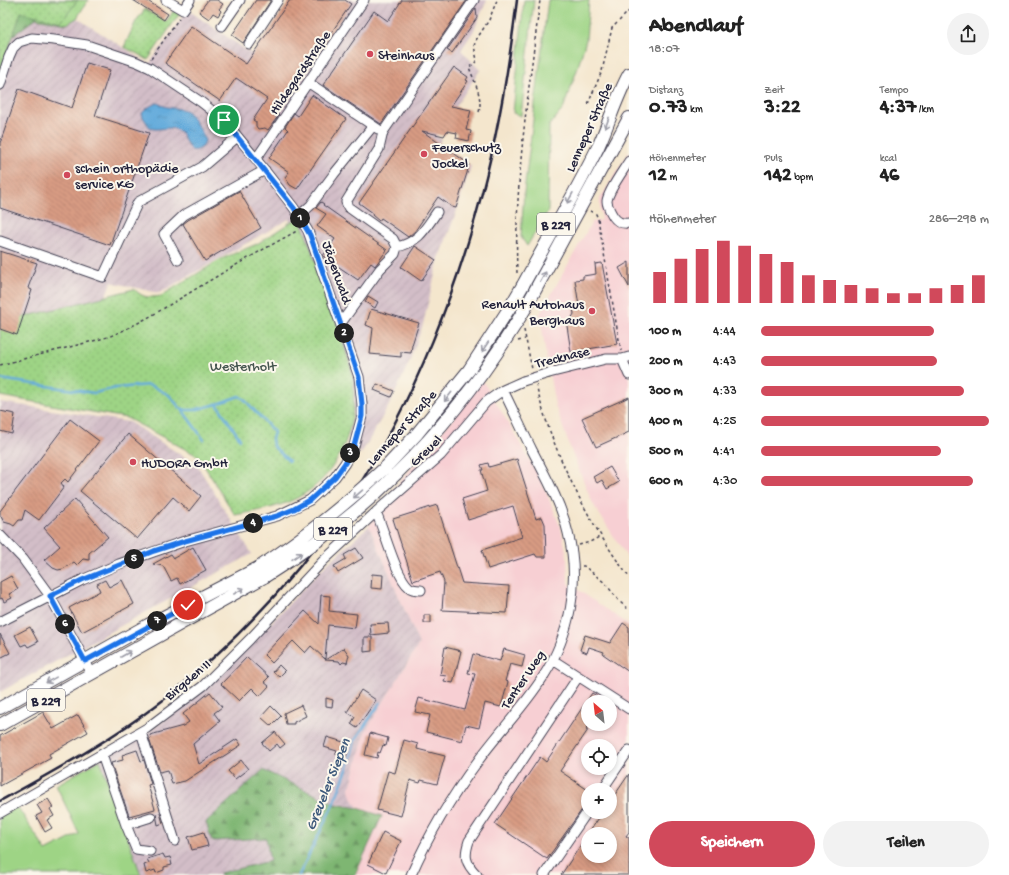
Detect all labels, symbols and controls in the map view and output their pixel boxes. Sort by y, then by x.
button: share [947,13,989,55]
text: Abendlauf [649,14,742,40]
street label: Hildegardstraße [267,27,336,119]
text: 18:07 [649,42,680,57]
place label: Steinhaus [378,48,435,65]
marker: Steinhaus [365,49,375,59]
street label: Lenneper Straße [563,80,618,175]
text: Distanz [649,85,683,97]
text: Zeit [764,85,784,97]
text: Tempo [880,85,909,97]
text: 0.73 [649,97,687,120]
text: 3:22 [764,97,801,120]
text: 4:37 [880,97,916,120]
pin [207,103,241,137]
text: km [687,104,703,116]
text: /km [916,104,934,116]
icon: arrive [213,109,235,131]
one-way arrow [603,116,610,129]
place label: Feuerschutz Jockel [431,140,502,173]
marker: Feuerschutz Jockel [419,149,429,159]
text: Höhenmeter [649,153,705,165]
text: Puls [764,153,782,165]
text: kcal [880,153,897,165]
place label: schein orthopädie service KG [75,161,179,194]
text: 12 [649,165,667,188]
text: 142 [764,165,792,188]
text: 46 [880,165,899,188]
marker: schein orthopädie service KG [62,170,72,180]
text: m [667,172,677,184]
text: bpm [792,172,813,184]
one-way arrow [566,192,574,204]
pin: 1 [290,208,310,228]
text: 1 [298,212,302,224]
text: Höhenmeter [649,212,716,227]
text: 286–298 m [929,212,989,227]
road number: B 229 [537,213,575,235]
street label: Jägerwald [317,239,355,308]
one-way arrow [540,271,548,283]
place label: Renault Autohaus Berghaus [482,297,585,330]
marker: Renault Autohaus Berghaus [587,306,597,316]
pin: 2 [334,323,354,343]
text: 100 m [649,324,681,339]
text: 4:44 [713,324,736,339]
text: 2 [341,327,347,339]
one-way arrow [481,341,489,352]
street label: Trecknase [533,343,592,374]
text: 200 m [649,354,682,369]
text: 4:43 [713,354,736,369]
park label: Westerholt [210,359,277,376]
text: 300 m [649,384,683,399]
text: 4:33 [713,384,737,399]
street label: Lenneper Straße [364,387,442,470]
one-way arrow [443,392,452,403]
text: 400 m [649,414,682,429]
text: 4:25 [713,414,736,429]
street label: Greuel [407,433,446,471]
pin: 3 [340,443,360,463]
text: 500 m [649,444,683,459]
text: 4:41 [713,444,735,459]
text: 3 [347,447,353,459]
place label: HUDORA GmbH [141,456,229,473]
marker: HUDORA GmbH [128,457,138,467]
text: 600 m [649,474,683,489]
text: 4:30 [713,474,737,489]
one-way arrow [352,489,363,498]
pin: 4 [243,513,263,533]
text: 4 [250,517,256,529]
road number: B 229 [314,518,352,540]
pin: 5 [124,549,144,569]
one-way arrow [292,552,303,560]
text: 5 [131,553,137,565]
one-way arrow [233,587,245,595]
pin [171,588,205,622]
icon: check [177,594,199,616]
pin: 7 [147,611,167,631]
pin: 6 [55,614,75,634]
text: 7 [154,615,160,627]
text: 6 [62,618,68,630]
street label: Tenter Weg [498,648,550,714]
one-way arrow [120,650,132,658]
street label: Birgden II [161,657,215,706]
one-way arrow [45,676,57,684]
road number: B 229 [27,689,65,711]
north arrow [581,695,617,731]
map controls [581,695,617,863]
water label: Greueler Siepen [302,735,356,833]
button: locate [581,739,617,775]
button: + [581,783,617,819]
button: Speichern [649,821,815,867]
button: Teilen [823,821,989,867]
button: − [581,827,617,863]

